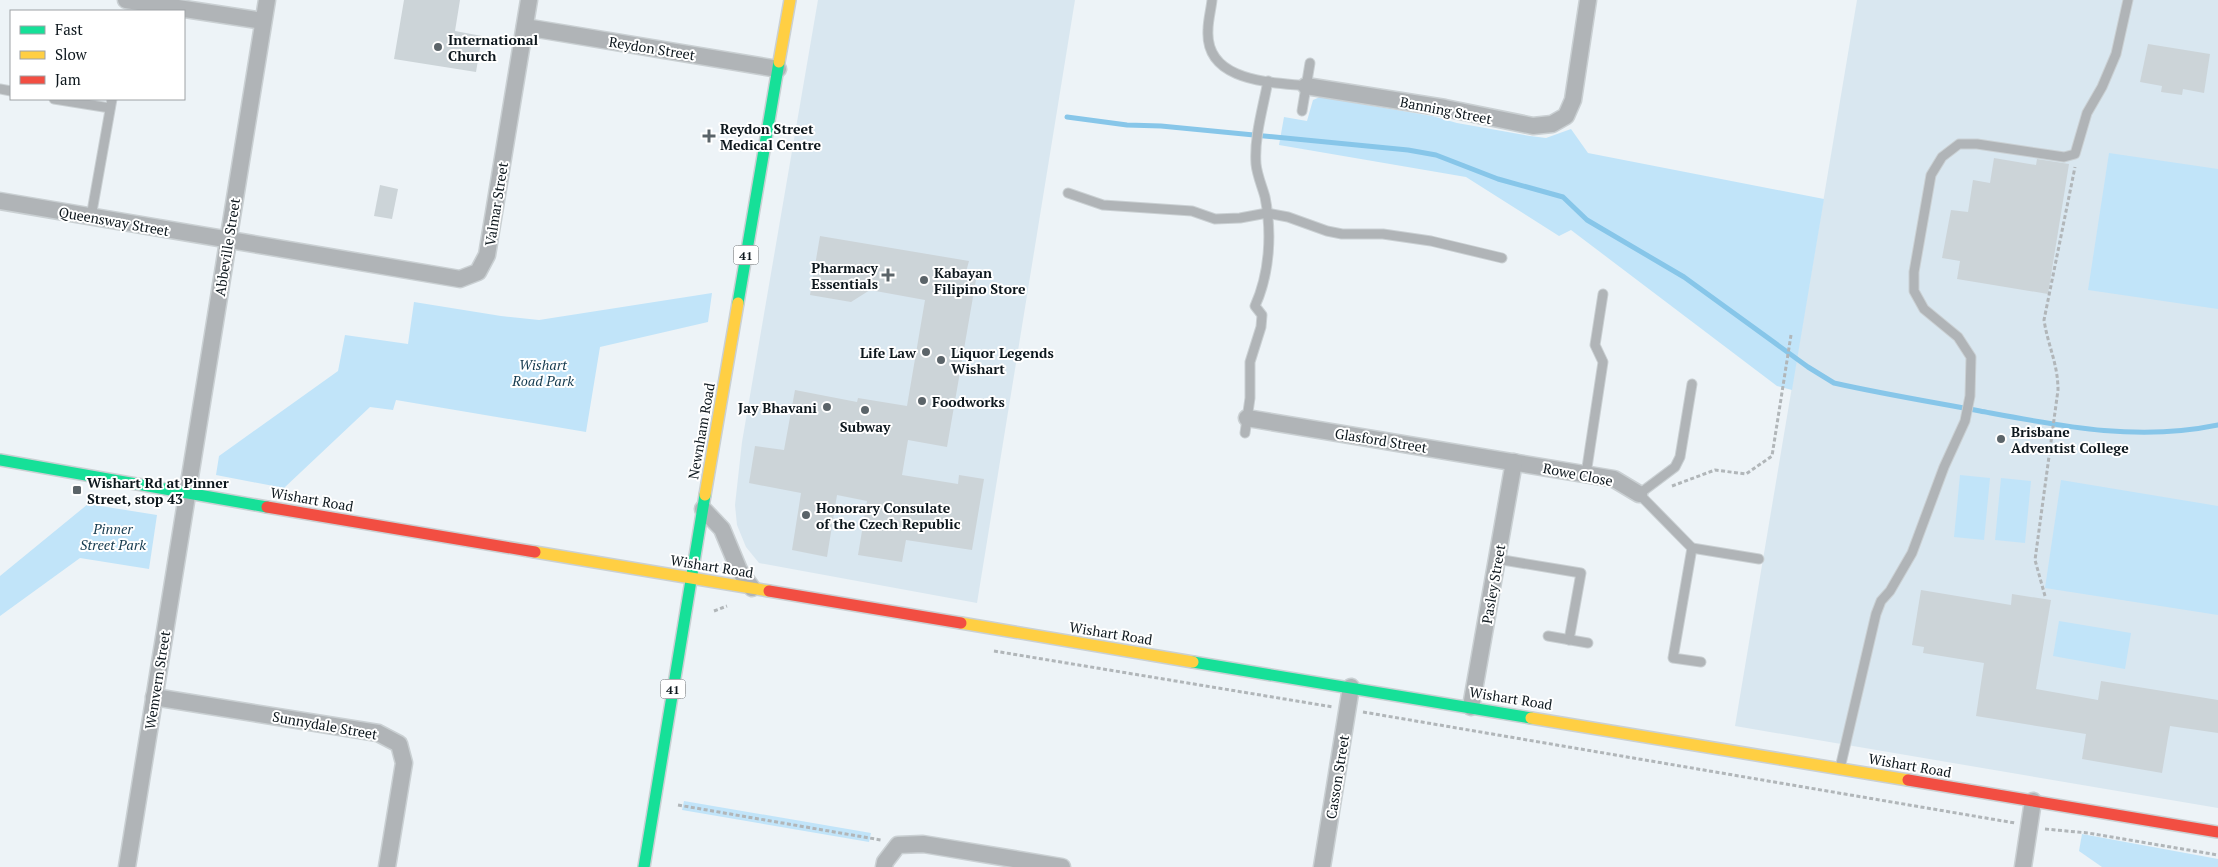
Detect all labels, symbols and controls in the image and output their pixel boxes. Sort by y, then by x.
legend [10,10,185,100]
text: Fast [55,19,83,39]
place label: International Church [448,30,539,65]
street label: Reydon Street [608,32,697,64]
marker: International Church [432,41,444,53]
text: Slow [55,44,88,64]
text: Jam [55,69,81,89]
street label: Banning Street [1399,92,1494,128]
place label: Reydon Street Medical Centre [720,119,822,154]
marker: Reydon Street Medical Centre [702,129,716,143]
street label: Valmar Street [480,160,512,247]
street label: Abbeville Street [210,196,244,297]
street label: Queensway Street [57,202,172,240]
road number: 41 [734,246,758,264]
place label: Pharmacy Essentials [811,258,879,293]
place label: Kabayan Filipino Store [934,263,1026,298]
marker: Pharmacy Essentials [882,269,894,281]
marker: Kabayan Filipino Store [918,274,930,286]
place label: Life Law [860,343,917,362]
place label: Liquor Legends Wishart [951,343,1054,378]
marker: Life Law [920,346,932,358]
marker: Liquor Legends Wishart [935,354,947,366]
park label: Wishart Road Park [511,355,574,390]
street label: Newnham Road [683,381,719,481]
place label: Foodworks [932,392,1005,411]
marker: Foodworks [916,395,928,407]
place label: Jay Bhavani [738,398,817,417]
marker: Jay Bhavani [821,401,833,413]
marker: Subway [859,404,871,416]
place label: Subway [840,417,891,436]
place label: Brisbane Adventist College [2011,422,2129,457]
street label: Glasford Street [1334,423,1429,457]
marker: Brisbane Adventist College [1995,433,2007,445]
street label: Rowe Close [1541,458,1615,490]
place label: Wishart Rd at Pinner Street, stop 43 [87,473,229,508]
street label: Wishart Road [269,482,355,516]
marker: Wishart Rd at Pinner Street, stop 43 [71,484,83,496]
place label: Honorary Consulate of the Czech Republic [816,498,961,533]
marker: Honorary Consulate of the Czech Republic [800,509,812,521]
park label: Pinner Street Park [80,519,146,554]
street label: Pasley Street [1477,542,1509,625]
street label: Wishart Road [669,550,755,582]
street label: Wishart Road [1068,617,1154,649]
street label: Wemvern Street [140,629,174,731]
road number: 41 [660,680,686,699]
street label: Wishart Road [1468,682,1554,714]
street label: Sunnydale Street [271,706,380,744]
street label: Casson Street [1321,733,1353,820]
street label: Wishart Road [1867,748,1953,782]

